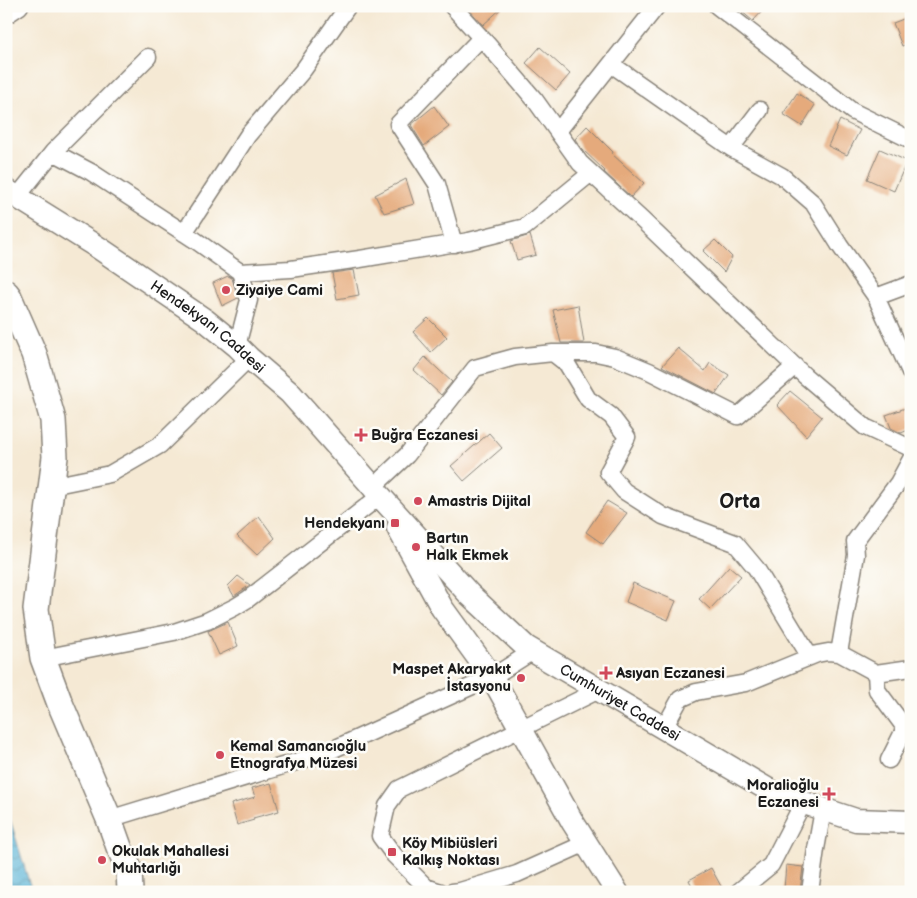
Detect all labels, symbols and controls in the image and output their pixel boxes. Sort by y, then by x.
street label: Hendekyanı Caddesi [146,277,269,378]
place label: Ziyaiye Cami [236,281,323,300]
marker: Ziyaiye Cami [220,284,232,296]
place label: Buğra Eczanesi [371,426,478,445]
marker: Buğra Eczanesi [355,429,367,441]
district label: Orta [720,490,760,514]
place label: Amastris Dijital [427,492,531,511]
marker: Amastris Dijital [412,495,424,507]
place label: Hendekyanı [304,514,385,533]
marker: Hendekyanı [389,517,401,529]
place label: Bartın Halk Ekmek [426,529,508,565]
marker: Bartın Halk Ekmek [410,541,422,553]
place label: Maspet Akaryakıt İstasyonu [392,660,511,696]
street label: Cumhuriyet Caddesi [556,660,683,746]
place label: Asıyan Eczanesi [615,664,725,683]
marker: Asıyan Eczanesi [600,667,612,679]
marker: Maspet Akaryakıt İstasyonu [515,672,527,684]
place label: Kemal Samancıoğlu Etnografya Müzesi [230,737,366,773]
marker: Kemal Samancıoğlu Etnografya Müzesi [214,749,226,761]
place label: Moralioğlu Eczanesi [747,776,819,812]
marker: Moralioğlu Eczanesi [823,788,835,800]
place label: Köy Mibiüsleri Kalkış Noktası [402,834,499,870]
place label: Okulak Mahallesi Muhtarlığı [112,842,229,878]
marker: Köy Mibiüsleri Kalkış Noktası [386,846,398,858]
marker: Okulak Mahallesi Muhtarlığı [96,854,108,866]

